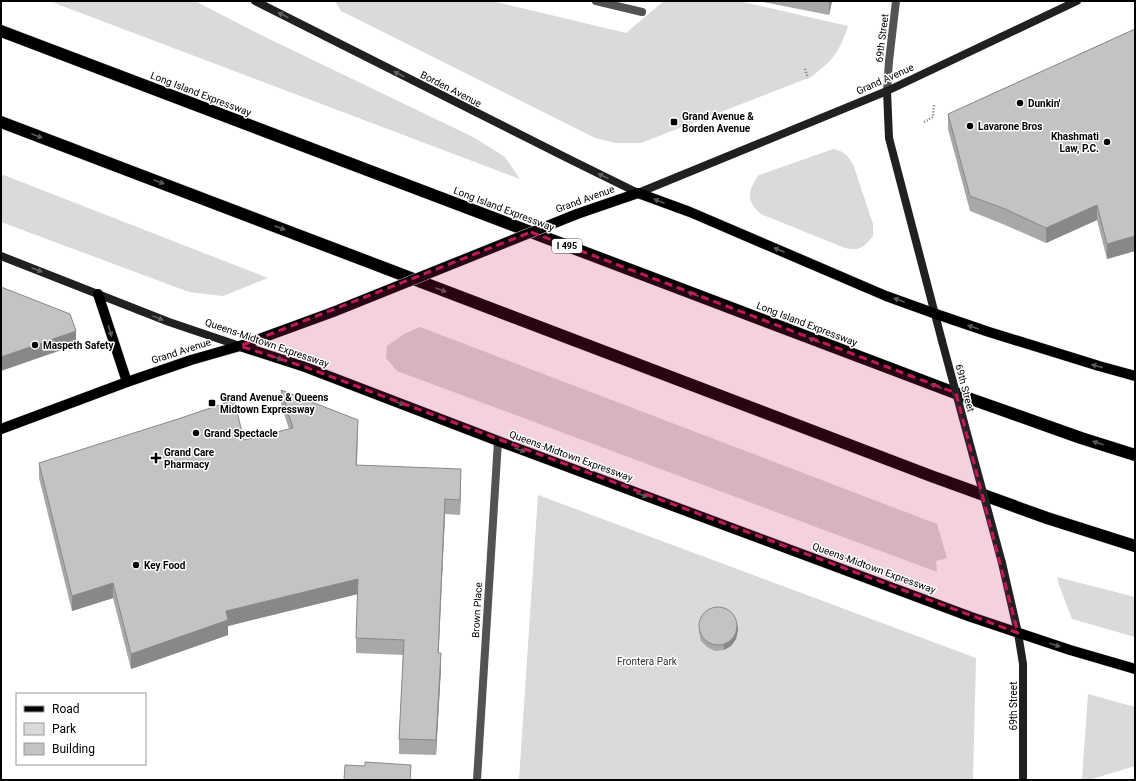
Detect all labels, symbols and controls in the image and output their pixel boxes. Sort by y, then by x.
one-way arrow [277,12,289,18]
street label: 69th Street [874,13,890,63]
street label: Grand Avenue [855,61,915,97]
street label: Borden Avenue [419,69,483,109]
street label: Long Island Expressway [149,70,253,118]
one-way arrow [393,71,405,77]
marker: Dunkin' [1015,98,1025,108]
place label: Dunkin' [1028,98,1061,109]
place label: Grand Avenue & Borden Avenue [682,111,754,134]
marker: Grand Avenue & Borden Avenue [669,117,679,127]
marker: Lavarone Bros [965,121,975,131]
place label: Lavarone Bros [978,121,1042,132]
place label: Khashmati Law, P.C. [1051,131,1099,155]
one-way arrow [32,133,44,139]
marker: Khashmati Law, P.C. [1102,137,1112,147]
one-way arrow [597,173,609,179]
one-way arrow [153,180,165,186]
street label: Grand Avenue [554,183,616,215]
street label: Long Island Expressway [452,185,556,233]
one-way arrow [652,197,664,203]
one-way arrow [275,226,287,232]
road number: I 495 [552,239,582,253]
one-way arrow [774,247,785,253]
one-way arrow [32,268,44,274]
one-way arrow [436,287,448,293]
one-way arrow [686,290,698,296]
one-way arrow [893,297,905,303]
street label: Long Island Expressway [755,300,859,348]
one-way arrow [153,315,165,321]
street label: Queens-Midtown Expressway [204,317,331,370]
one-way arrow [967,324,979,330]
one-way arrow [107,325,113,337]
street label: Grand Avenue [150,336,212,366]
one-way arrow [808,336,820,342]
marker: Maspeth Safety [30,340,40,350]
place label: Maspeth Safety [43,340,114,351]
one-way arrow [271,355,283,361]
street label: 69th Street [953,363,977,413]
one-way arrow [1091,363,1103,369]
one-way arrow [929,382,941,388]
place label: Grand Avenue & Queens Midtown Expressway [220,392,328,415]
marker: Grand Avenue & Queens Midtown Expressway [207,398,217,408]
one-way arrow [393,401,405,407]
marker: Grand Spectacle [191,428,201,438]
place label: Grand Spectacle [204,428,278,439]
street label: Queens-Midtown Expressway [508,429,634,484]
one-way arrow [1092,440,1104,446]
place label: Grand Care Pharmacy [164,447,215,470]
one-way arrow [515,447,527,453]
marker: Grand Care Pharmacy [151,453,161,463]
one-way arrow [637,493,649,499]
street label: Queens-Midtown Expressway [811,541,937,596]
marker: Key Food [131,560,141,570]
place label: Key Food [144,560,186,571]
street label: Brown Place [470,582,484,638]
one-way arrow [1049,642,1061,648]
park label: Frontera Park [617,656,678,667]
street label: 69th Street [1008,682,1019,730]
legend [16,693,146,765]
text: Road [52,702,80,716]
text: Park [52,722,77,736]
text: Building [52,742,95,756]

